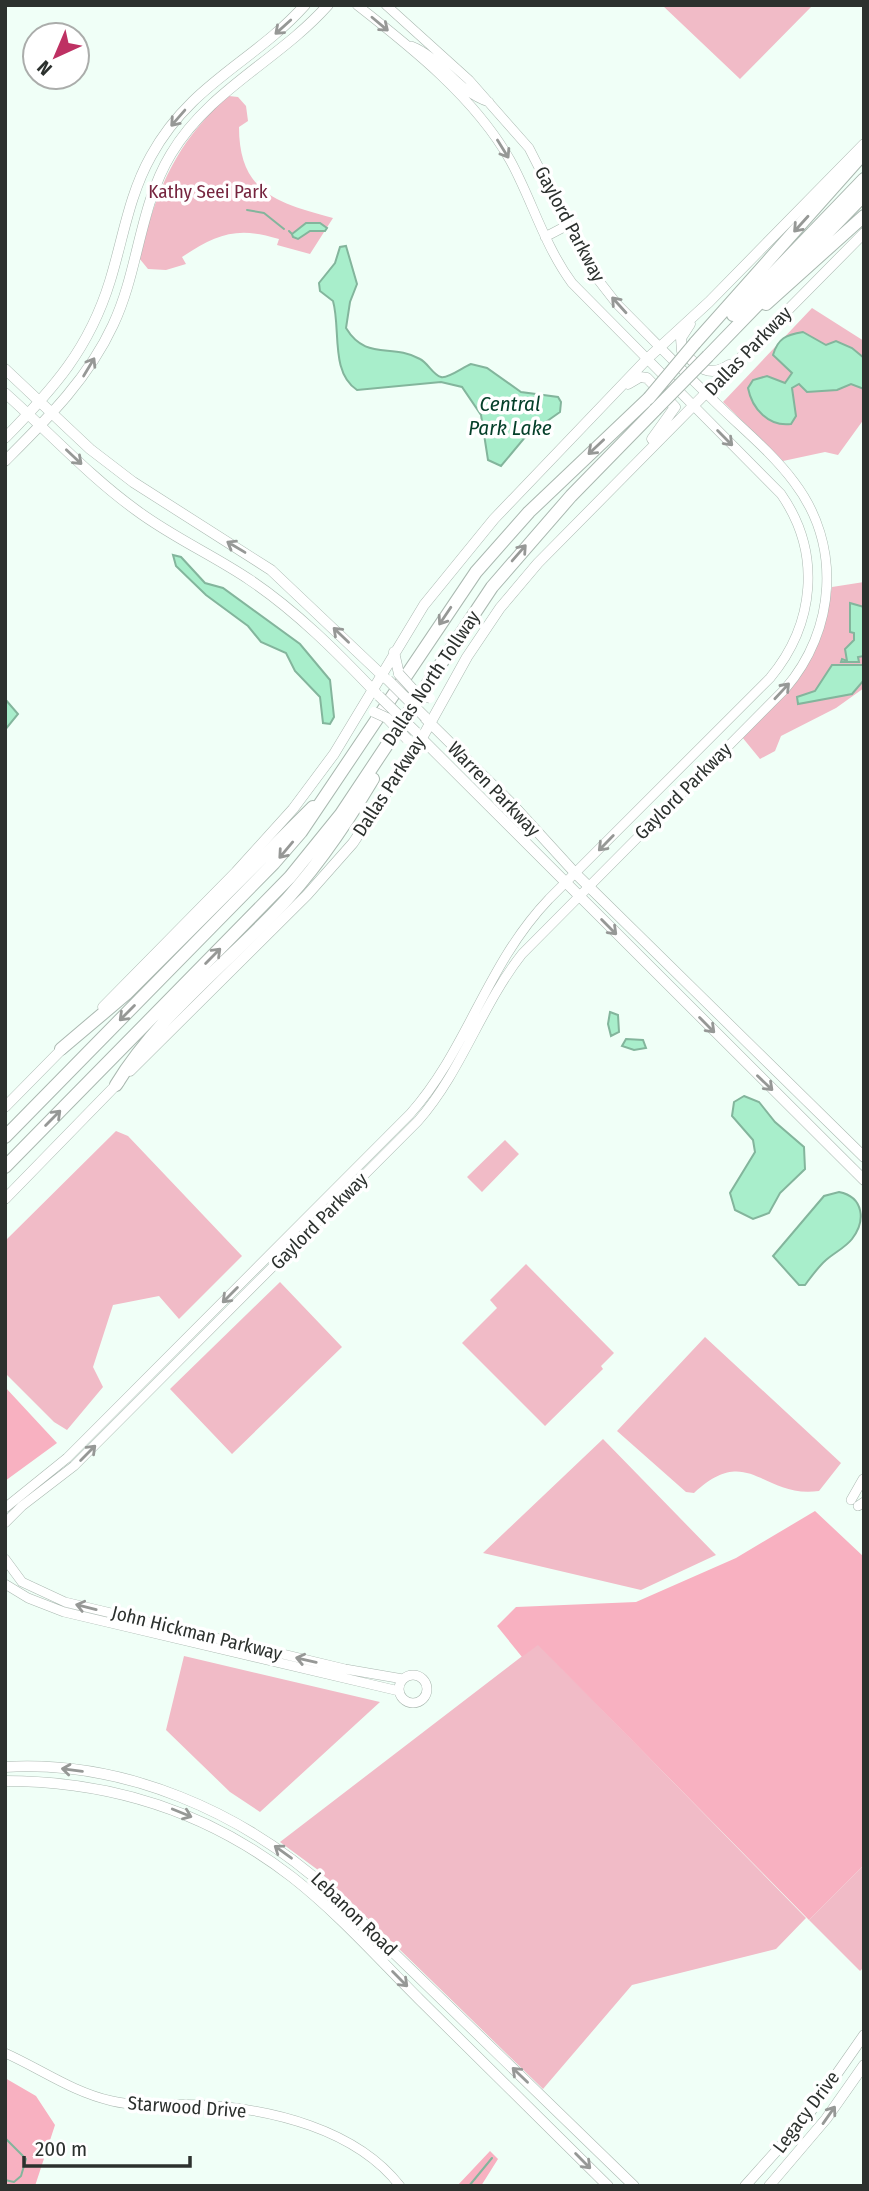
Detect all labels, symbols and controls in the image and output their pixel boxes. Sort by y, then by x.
one-way arrow [371,16,389,32]
one-way arrow [275,19,293,35]
north arrow [21,21,91,91]
text: N [32,56,57,80]
one-way arrow [170,109,186,127]
one-way arrow [496,138,510,158]
street label: Gaylord Parkway [530,162,610,286]
park label: Kathy Seei Park [148,180,268,203]
one-way arrow [792,215,809,232]
one-way arrow [611,296,627,314]
street label: Dallas Parkway [700,301,797,400]
one-way arrow [83,358,97,378]
water label: Central Park Lake [468,391,552,441]
one-way arrow [717,429,734,446]
one-way arrow [588,439,605,456]
one-way arrow [65,449,82,466]
one-way arrow [227,540,247,554]
one-way arrow [511,545,527,563]
street label: Dallas North Tollway [377,606,485,750]
one-way arrow [437,606,452,625]
one-way arrow [333,627,350,644]
one-way arrow [774,683,791,700]
street label: Dallas Parkway [348,731,430,841]
street label: Warren Parkway [443,737,545,842]
street label: Gaylord Parkway [630,737,737,844]
one-way arrow [598,835,615,852]
one-way arrow [278,841,294,859]
one-way arrow [601,919,618,936]
one-way arrow [204,948,221,965]
one-way arrow [119,1005,136,1022]
one-way arrow [698,1017,715,1034]
one-way arrow [756,1074,773,1091]
one-way arrow [45,1110,62,1127]
street label: Gaylord Parkway [266,1167,373,1274]
one-way arrow [222,1287,239,1304]
one-way arrow [79,1444,96,1461]
one-way arrow [75,1600,98,1613]
street label: John Hickman Parkway [109,1601,285,1665]
one-way arrow [296,1653,318,1666]
one-way arrow [61,1764,84,1777]
one-way arrow [170,1808,192,1821]
one-way arrow [274,1845,293,1859]
street label: Lebanon Road [306,1867,402,1961]
one-way arrow [391,1971,408,1988]
one-way arrow [512,2066,529,2083]
street label: Legacy Drive [768,2067,844,2157]
street label: Starwood Drive [127,2091,247,2123]
one-way arrow [822,2106,836,2125]
scale bar [24,2124,191,2168]
text: 200 m [35,2136,87,2162]
one-way arrow [574,2152,591,2169]

